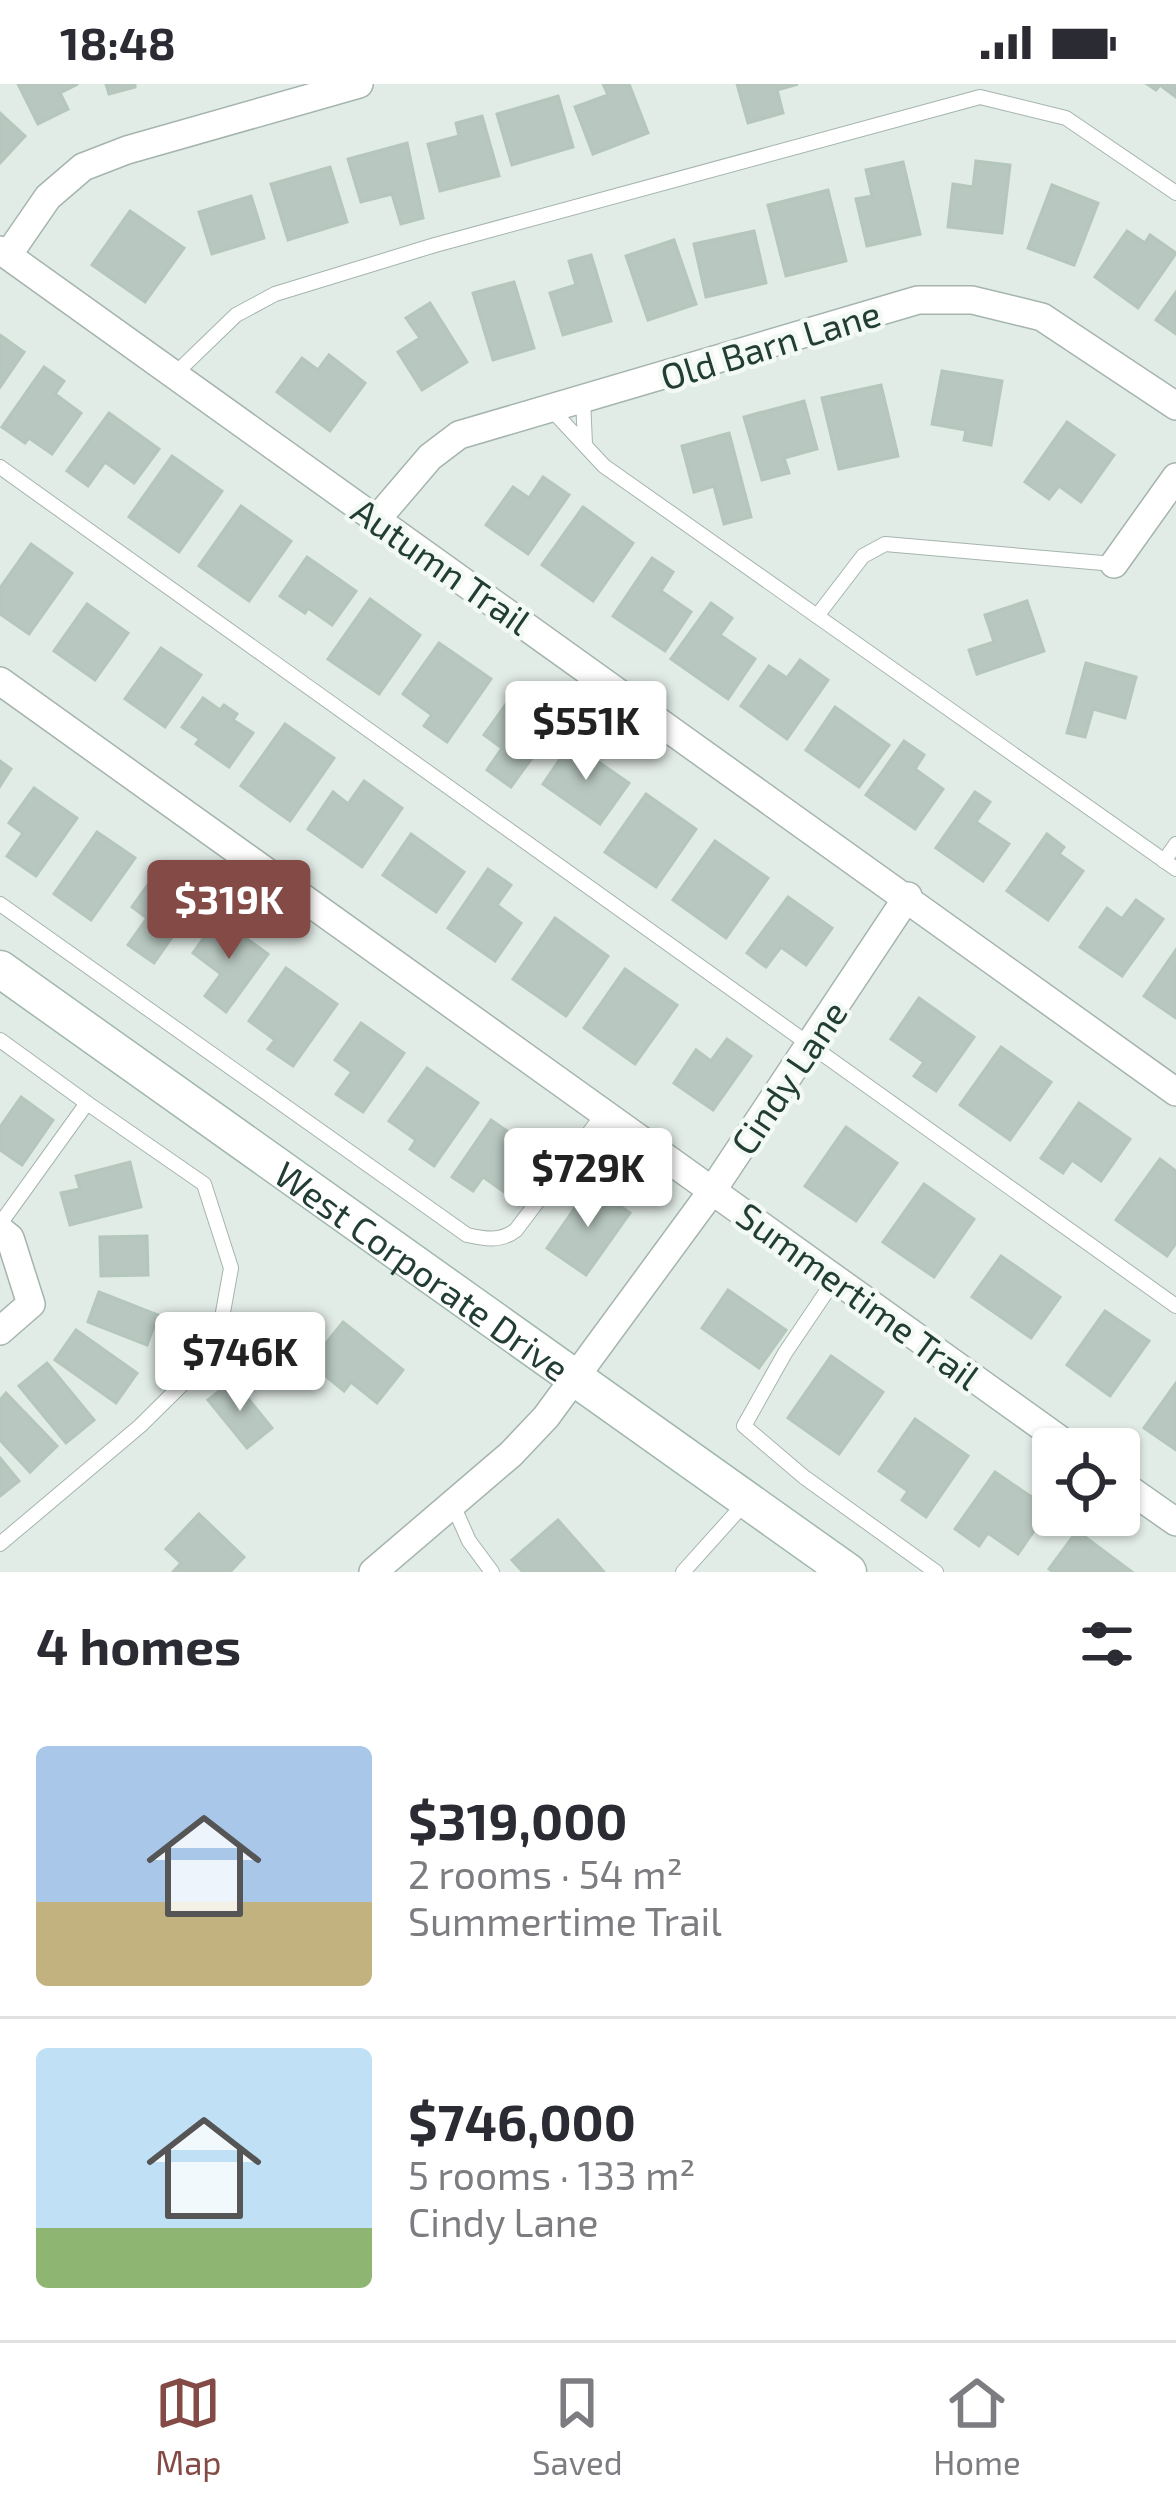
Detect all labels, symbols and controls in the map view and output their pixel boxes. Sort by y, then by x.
text: 18:48 [60,15,176,69]
street label: Old Barn Lane [655,290,885,398]
street label: Autumn Trail [344,488,540,642]
pin: $551K [502,681,670,783]
text: $551K [532,696,640,743]
pin: $319K [145,860,313,962]
text: $319K [174,875,284,922]
street label: Cindy Lane [721,992,855,1162]
pin: $729K [504,1128,672,1230]
text: $729K [531,1143,645,1190]
street label: West Corporate Drive [268,1151,578,1389]
street label: Summertime Trail [729,1192,989,1398]
pin: $746K [156,1312,324,1414]
text: $746K [182,1327,298,1374]
map controls [1032,1428,1140,1536]
button: locate [1032,1428,1140,1536]
icon: filters [1074,1611,1140,1677]
text: 4 homes [36,1614,241,1675]
text: $319,000 [408,1789,628,1850]
icon: home [132,1794,276,1938]
text: 2 rooms · 54 m² [408,1850,683,1897]
text: Summertime Trail [408,1897,722,1944]
text: $746,000 [408,2090,636,2151]
icon: home [132,2096,276,2240]
text: 5 rooms · 133 m² [408,2151,696,2198]
text: Cindy Lane [408,2198,598,2245]
tab: Map [155,2370,222,2482]
tab: Saved [532,2370,623,2482]
tab: Home [933,2370,1021,2482]

